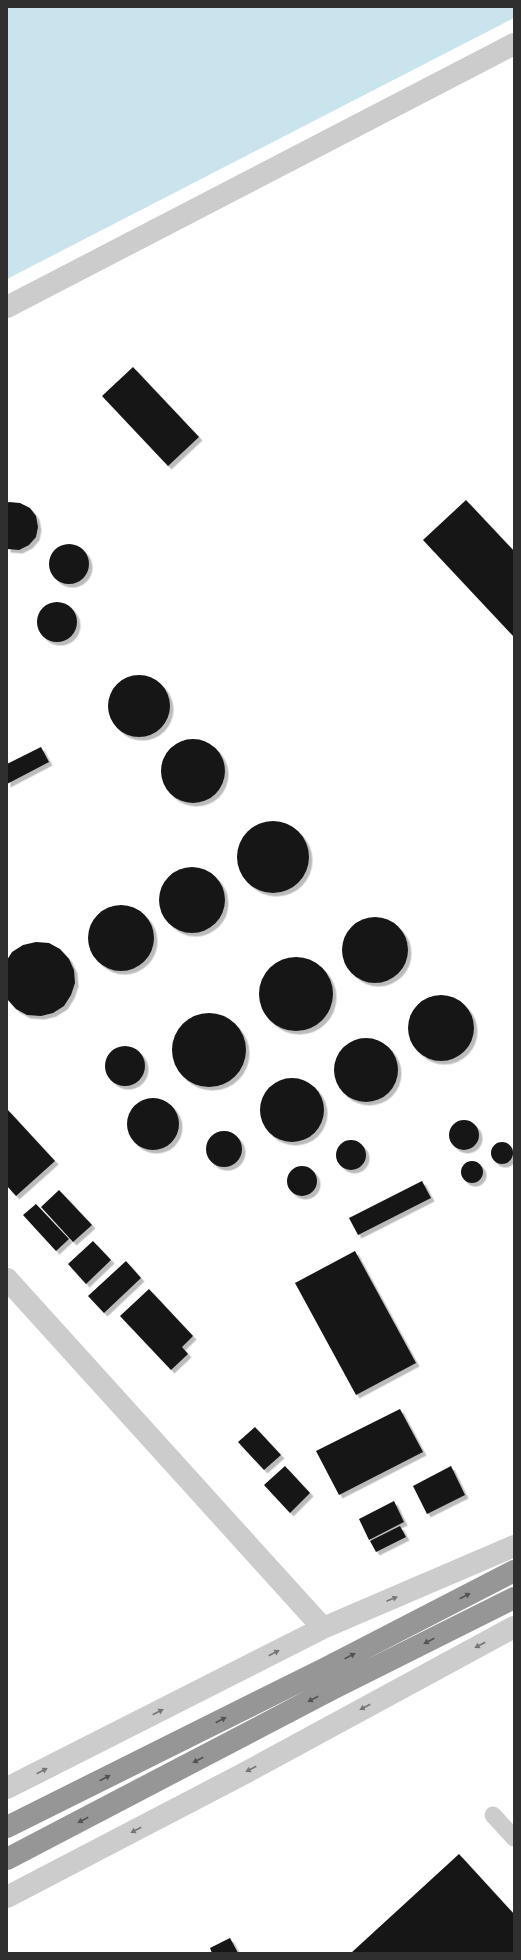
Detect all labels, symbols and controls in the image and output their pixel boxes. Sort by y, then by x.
one-way arrow [459,1593,471,1599]
one-way arrow [386,1596,397,1602]
one-way arrow [423,1638,435,1644]
one-way arrow [474,1642,486,1649]
one-way arrow [268,1650,279,1657]
one-way arrow [344,1653,355,1659]
one-way arrow [307,1696,319,1703]
one-way arrow [360,1704,371,1711]
one-way arrow [152,1709,164,1715]
one-way arrow [215,1717,227,1723]
one-way arrow [192,1756,204,1763]
one-way arrow [245,1766,257,1773]
one-way arrow [36,1768,48,1774]
one-way arrow [99,1775,110,1781]
one-way arrow [77,1817,88,1823]
one-way arrow [130,1826,142,1833]

